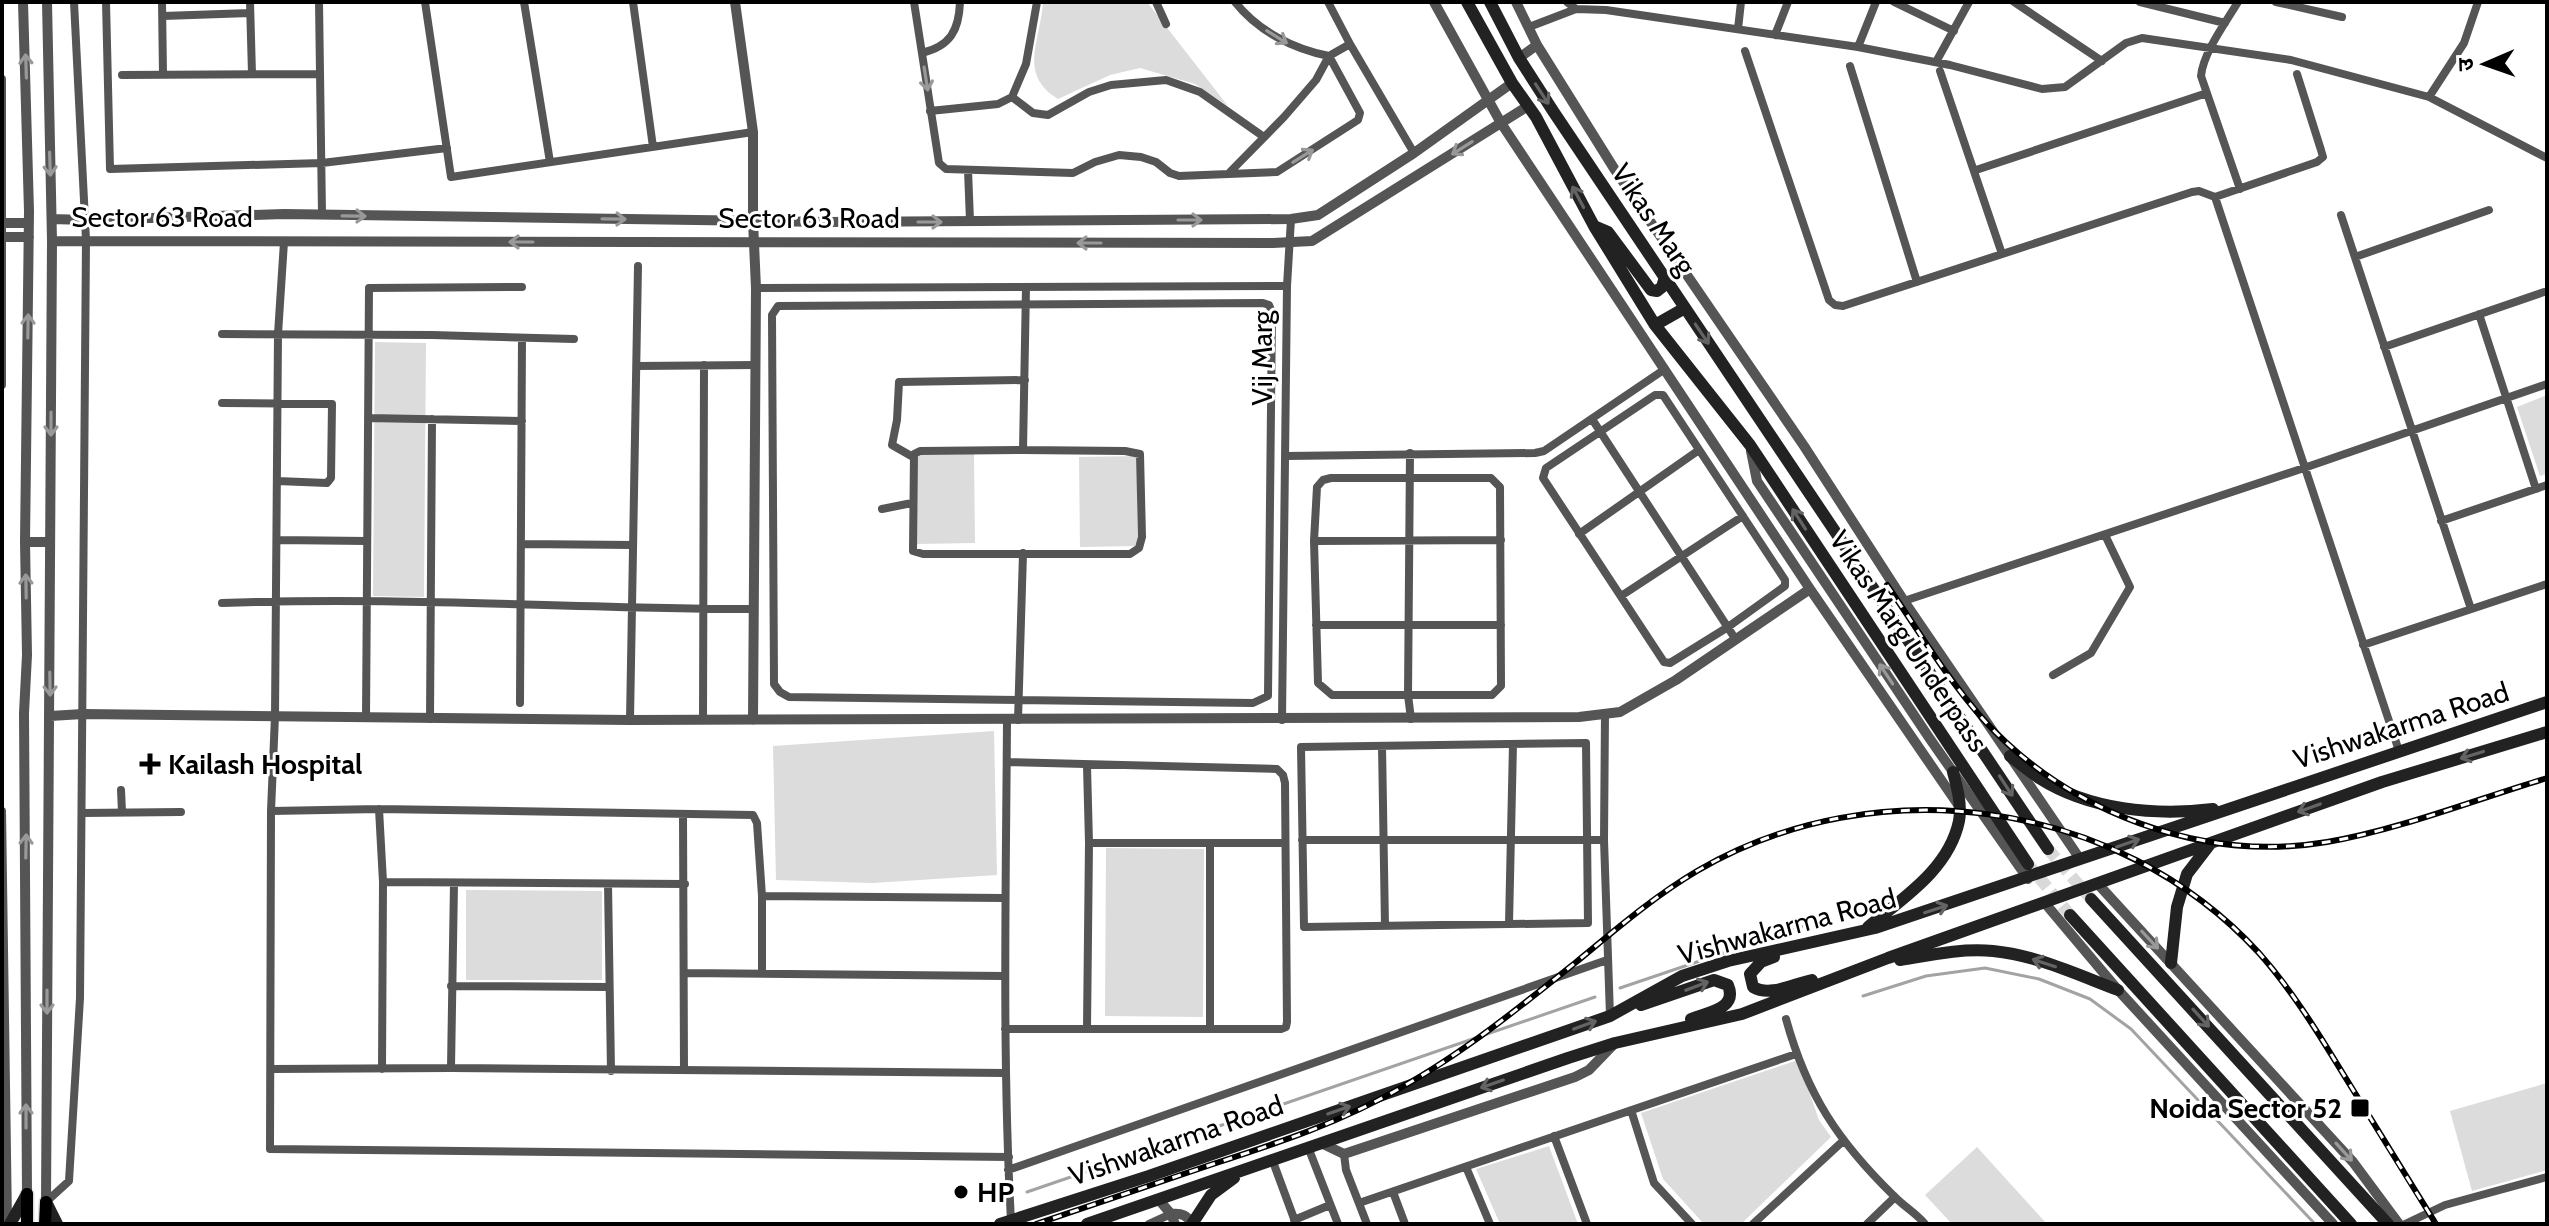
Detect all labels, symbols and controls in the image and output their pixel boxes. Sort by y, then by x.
north arrow [2445,24,2525,104]
one-way arrow [1265,29,1288,45]
one-way arrow [18,53,33,80]
text: उ [2452,57,2479,72]
one-way arrow [919,66,934,91]
one-way arrow [1535,82,1551,105]
one-way arrow [1451,140,1474,156]
one-way arrow [1291,147,1314,163]
one-way arrow [43,150,58,177]
street label: Vikas Marg [1605,157,1704,282]
one-way arrow [1570,186,1586,210]
street label: Sector 63 Road [71,200,253,234]
street label: Sector 63 Road [718,201,900,235]
one-way arrow [340,208,367,223]
one-way arrow [600,212,627,227]
one-way arrow [1176,212,1203,228]
one-way arrow [916,214,943,230]
one-way arrow [508,234,535,250]
one-way arrow [1076,235,1103,251]
street label: Vij Marg [1245,309,1279,406]
one-way arrow [20,313,35,340]
one-way arrow [1694,322,1711,344]
one-way arrow [43,410,59,437]
one-way arrow [1791,509,1807,531]
street label: Vikas Marg Underpass [1822,524,1996,758]
one-way arrow [18,573,33,600]
one-way arrow [1878,663,1895,685]
one-way arrow [42,670,57,697]
street label: Vishwakarma Road [2289,674,2513,776]
place label: Kailash Hospital [168,747,363,781]
one-way arrow [2460,748,2486,763]
marker: Kailash Hospital [139,753,161,775]
one-way arrow [1998,774,2015,796]
one-way arrow [2297,802,2322,817]
one-way arrow [18,833,34,860]
one-way arrow [2115,835,2139,849]
street label: Vishwakarma Road [1674,881,1900,971]
one-way arrow [1923,900,1948,915]
one-way arrow [2140,930,2159,950]
one-way arrow [2032,955,2058,970]
one-way arrow [1684,978,1709,992]
one-way arrow [39,988,55,1015]
one-way arrow [2191,1008,2209,1028]
one-way arrow [1572,1017,1596,1031]
one-way arrow [1480,1078,1505,1093]
street label: Vishwakarma Road [1065,1087,1287,1193]
place label: Noida Sector 52 [2149,1091,2342,1125]
marker: Noida Sector 52 [2349,1097,2371,1119]
one-way arrow [1326,1102,1351,1117]
one-way arrow [18,1103,34,1130]
one-way arrow [2335,1142,2353,1162]
place label: HP [977,1175,1014,1209]
marker: HP [952,1183,970,1201]

